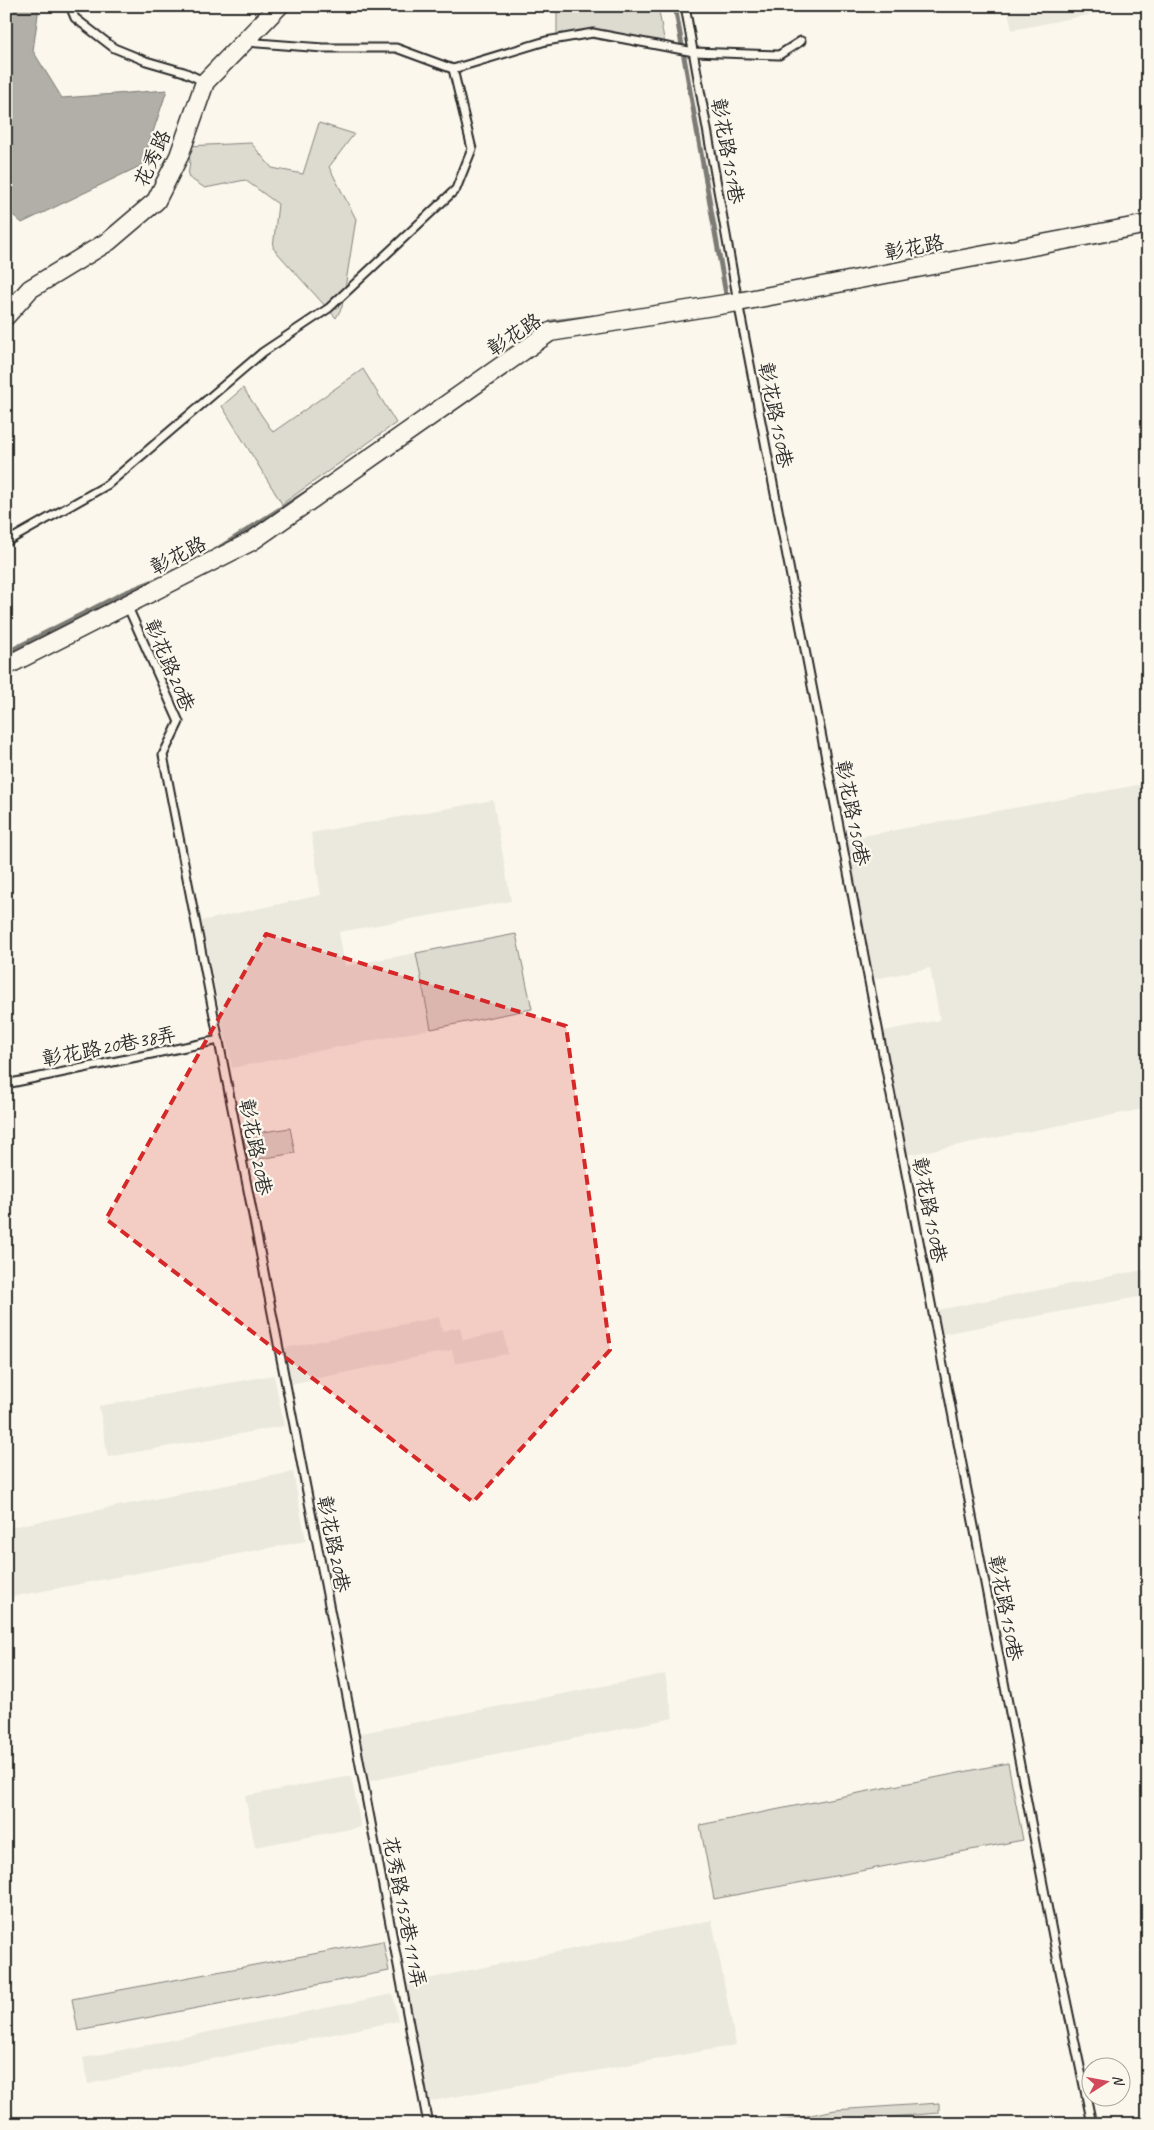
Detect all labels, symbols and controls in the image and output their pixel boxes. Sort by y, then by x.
street label: 彰花路151巷 [706,96,749,207]
street label: 花秀路 [128,125,177,191]
street label: 彰花路 [882,229,947,265]
street label: 彰花路 [482,307,547,361]
street label: 彰花路150巷 [753,360,798,471]
street label: 彰花路 [146,530,212,580]
street label: 彰花路20巷 [139,615,201,716]
street label: 彰花路150巷 [830,758,875,869]
street label: 彰花路20巷38弄 [40,1021,178,1072]
street label: 彰花路20巷 [234,1097,277,1199]
street label: 彰花路150巷 [907,1155,952,1266]
street label: 彰花路20巷 [312,1494,355,1596]
street label: 彰花路150巷 [983,1553,1028,1664]
street label: 花秀路152巷111弄 [378,1834,431,1990]
north arrow [1082,2058,1132,2108]
text: N [1109,2074,1128,2088]

